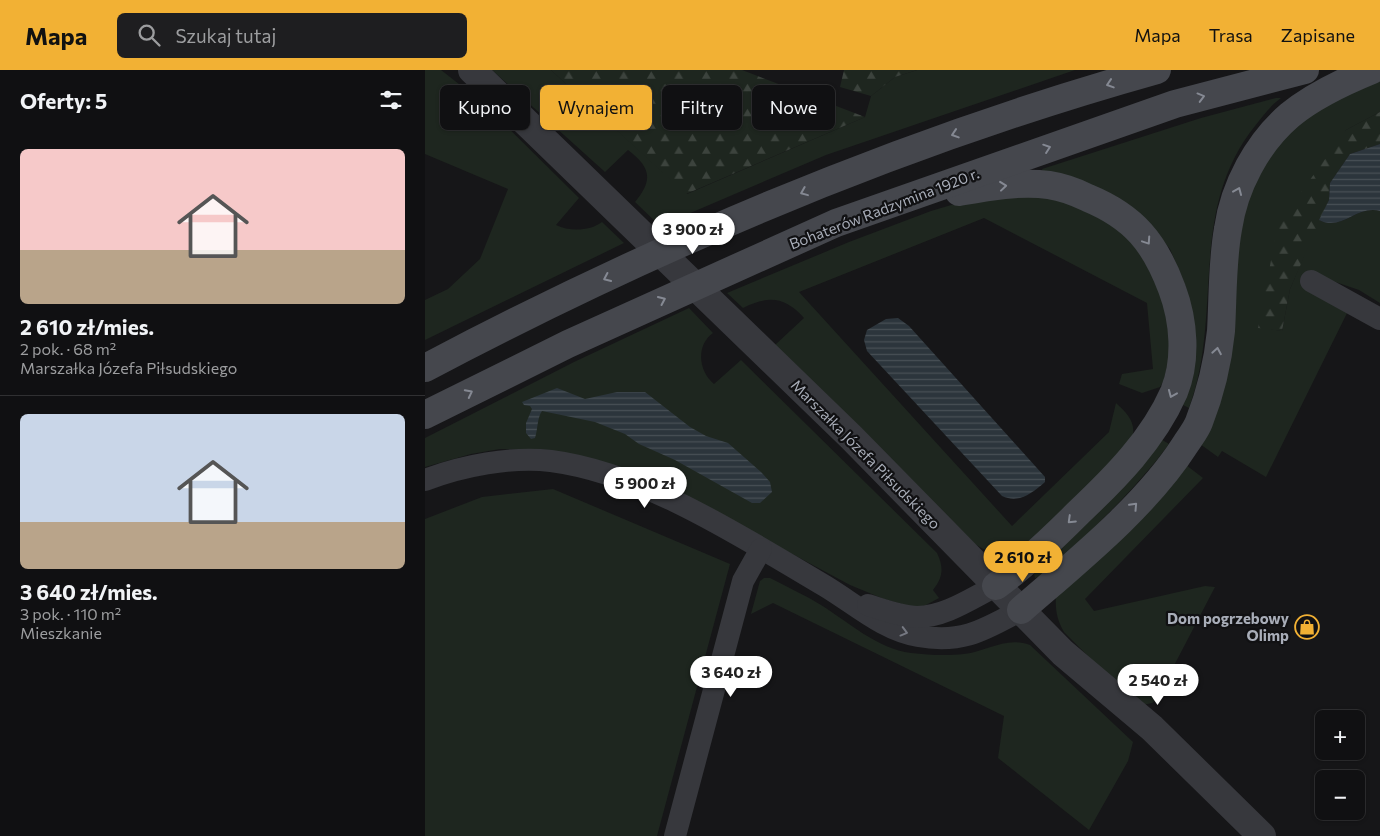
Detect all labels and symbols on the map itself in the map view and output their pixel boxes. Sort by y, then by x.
one-way arrow [1106,79,1115,89]
one-way arrow [1196,93,1205,103]
one-way arrow [952,128,960,138]
one-way arrow [1042,144,1051,154]
street label: Bohaterów Radzymina 1920 r. [787,163,981,253]
one-way arrow [999,181,1007,192]
one-way arrow [800,186,808,196]
one-way arrow [1232,187,1242,196]
pin: 3 900 zł [641,212,745,255]
one-way arrow [1141,236,1151,245]
one-way arrow [603,272,612,282]
one-way arrow [657,295,666,306]
one-way arrow [1212,347,1222,356]
street label: Marszałka Józefa Piłsudskiego [788,376,944,532]
one-way arrow [463,389,472,399]
one-way arrow [1168,389,1178,398]
pin: 5 900 zł [593,466,697,509]
one-way arrow [1128,503,1137,512]
one-way arrow [1068,514,1077,523]
pin: 2 610 zł [971,540,1075,583]
place label: Dom pogrzebowy Olimp [1167,609,1290,644]
shop icon: Dom pogrzebowy Olimp [1294,614,1320,640]
one-way arrow [900,627,908,637]
pin: 3 640 zł [679,656,783,698]
pin: 2 540 zł [1106,664,1210,706]

